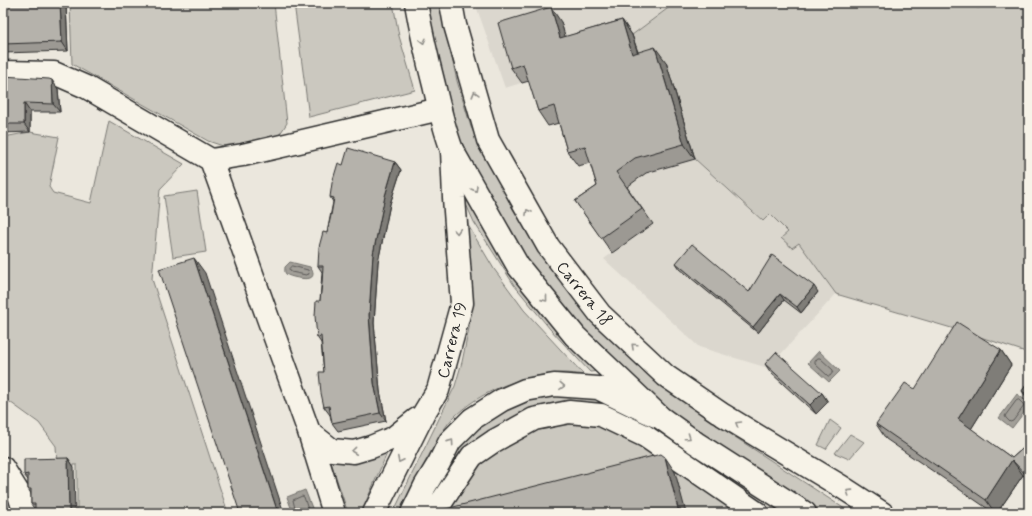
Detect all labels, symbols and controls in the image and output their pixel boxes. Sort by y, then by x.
one-way arrow [419,38,427,44]
one-way arrow [471,91,480,98]
one-way arrow [470,185,477,192]
one-way arrow [526,209,533,216]
one-way arrow [452,228,461,234]
street label: Carrera 18 [551,257,616,330]
one-way arrow [540,294,547,301]
street label: Carrera 19 [433,300,472,381]
one-way arrow [631,344,639,351]
one-way arrow [559,381,565,390]
one-way arrow [735,421,742,429]
one-way arrow [684,432,691,440]
one-way arrow [446,440,453,447]
one-way arrow [351,446,357,455]
one-way arrow [397,455,404,463]
one-way arrow [846,489,853,496]

